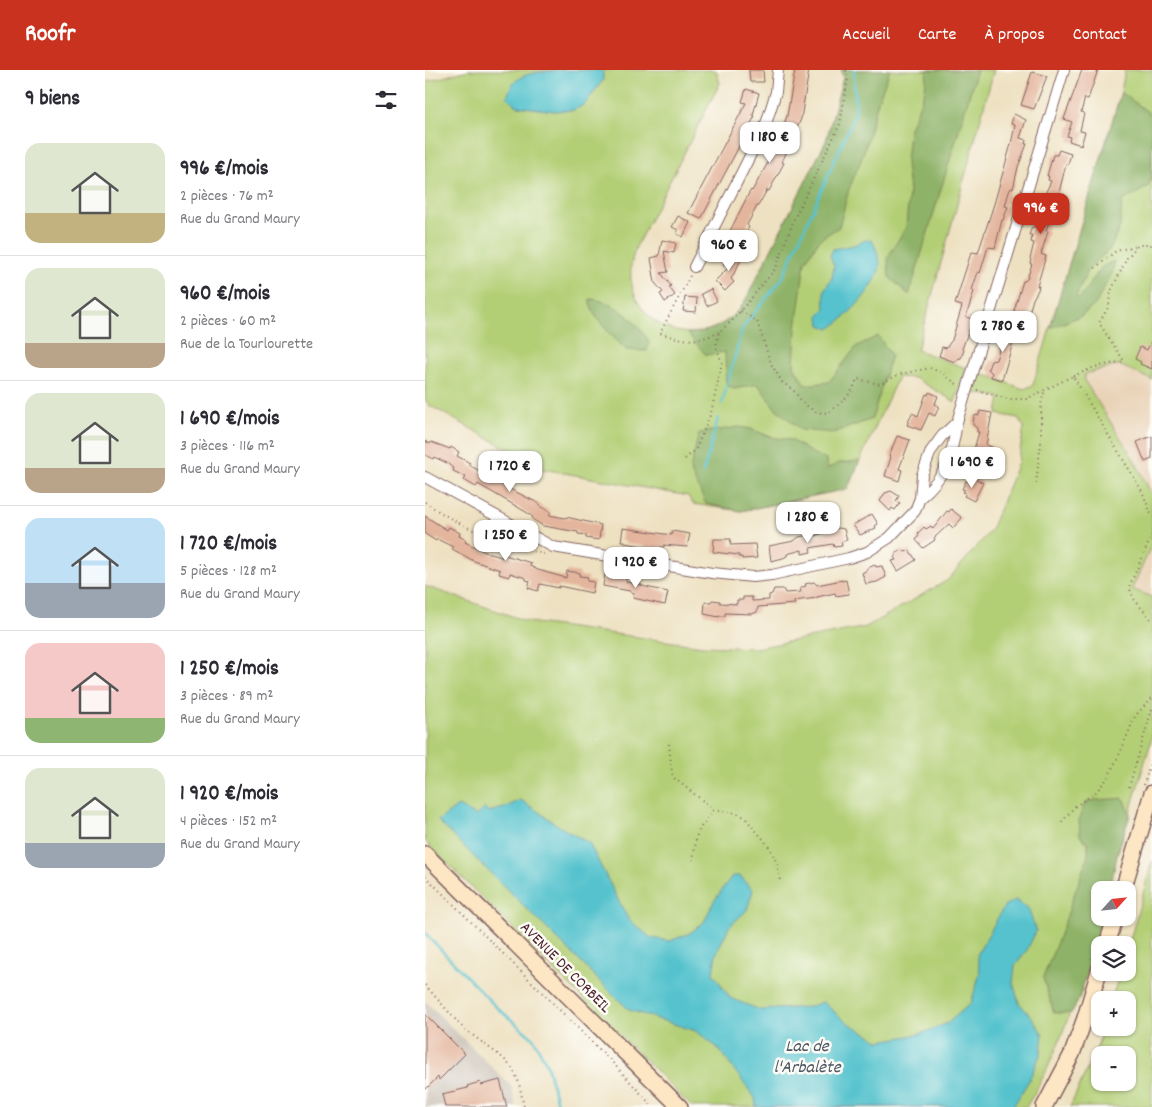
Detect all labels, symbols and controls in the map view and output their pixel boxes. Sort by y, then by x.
text: Roofr [25,18,75,52]
text: Accueil [842,23,890,48]
text: Carte [918,23,957,48]
text: À propos [985,23,1045,48]
text: Contact [1073,23,1127,48]
text: 9 biens [25,85,80,115]
icon: filters [372,86,400,114]
pin: 1 180 € [724,122,816,164]
text: 1 180 € [751,126,789,149]
text: 996 €/mois [180,155,269,185]
icon: home [65,163,125,223]
text: 2 pièces · 76 m² [180,185,274,208]
pin: 996 € [1006,192,1076,235]
text: 996 € [1023,197,1059,220]
text: Rue du Grand Maury [180,208,300,231]
pin: 960 € [694,230,764,272]
text: 960 € [711,234,747,257]
text: 960 €/mois [180,280,270,310]
icon: home [65,288,125,348]
text: 2 pièces · 60 m² [180,310,276,333]
pin: 2 780 € [957,310,1049,353]
text: 2 780 € [981,315,1025,338]
text: Rue de la Tourlourette [180,333,313,356]
text: 1 690 €/mois [180,405,280,435]
icon: home [65,413,125,473]
text: 3 pièces · 116 m² [180,435,275,458]
pin: 1 690 € [926,446,1018,489]
pin: 1 720 € [464,450,556,493]
text: 1 690 € [950,451,994,474]
text: 1 720 € [489,455,531,478]
text: Rue du Grand Maury [180,458,300,481]
pin: 1 280 € [762,502,854,544]
text: 1 280 € [787,506,829,529]
pin: 1 250 € [460,520,552,562]
text: 1 250 € [485,524,527,547]
text: 1 720 €/mois [180,530,277,560]
icon: home [65,538,125,598]
pin: 1 920 € [590,546,682,589]
text: 1 920 € [615,551,657,574]
text: 5 pièces · 128 m² [180,560,277,583]
text: Rue du Grand Maury [180,583,300,606]
text: 1 250 €/mois [180,655,279,685]
icon: home [65,663,125,723]
text: 3 pièces · 89 m² [180,685,273,708]
text: Rue du Grand Maury [180,708,300,731]
text: 1 920 €/mois [180,780,279,810]
icon: home [65,788,125,848]
text: 4 pièces · 152 m² [180,810,277,833]
text: Rue du Grand Maury [180,833,300,856]
north arrow [1091,881,1136,926]
map controls [1091,881,1136,1091]
street label: AVENUE DE CORBEIL [514,917,616,1019]
button: layers [1091,936,1136,981]
button: + [1091,991,1136,1036]
water label: Lac de l'Arbalète [773,1035,842,1081]
button: − [1091,1046,1136,1091]

